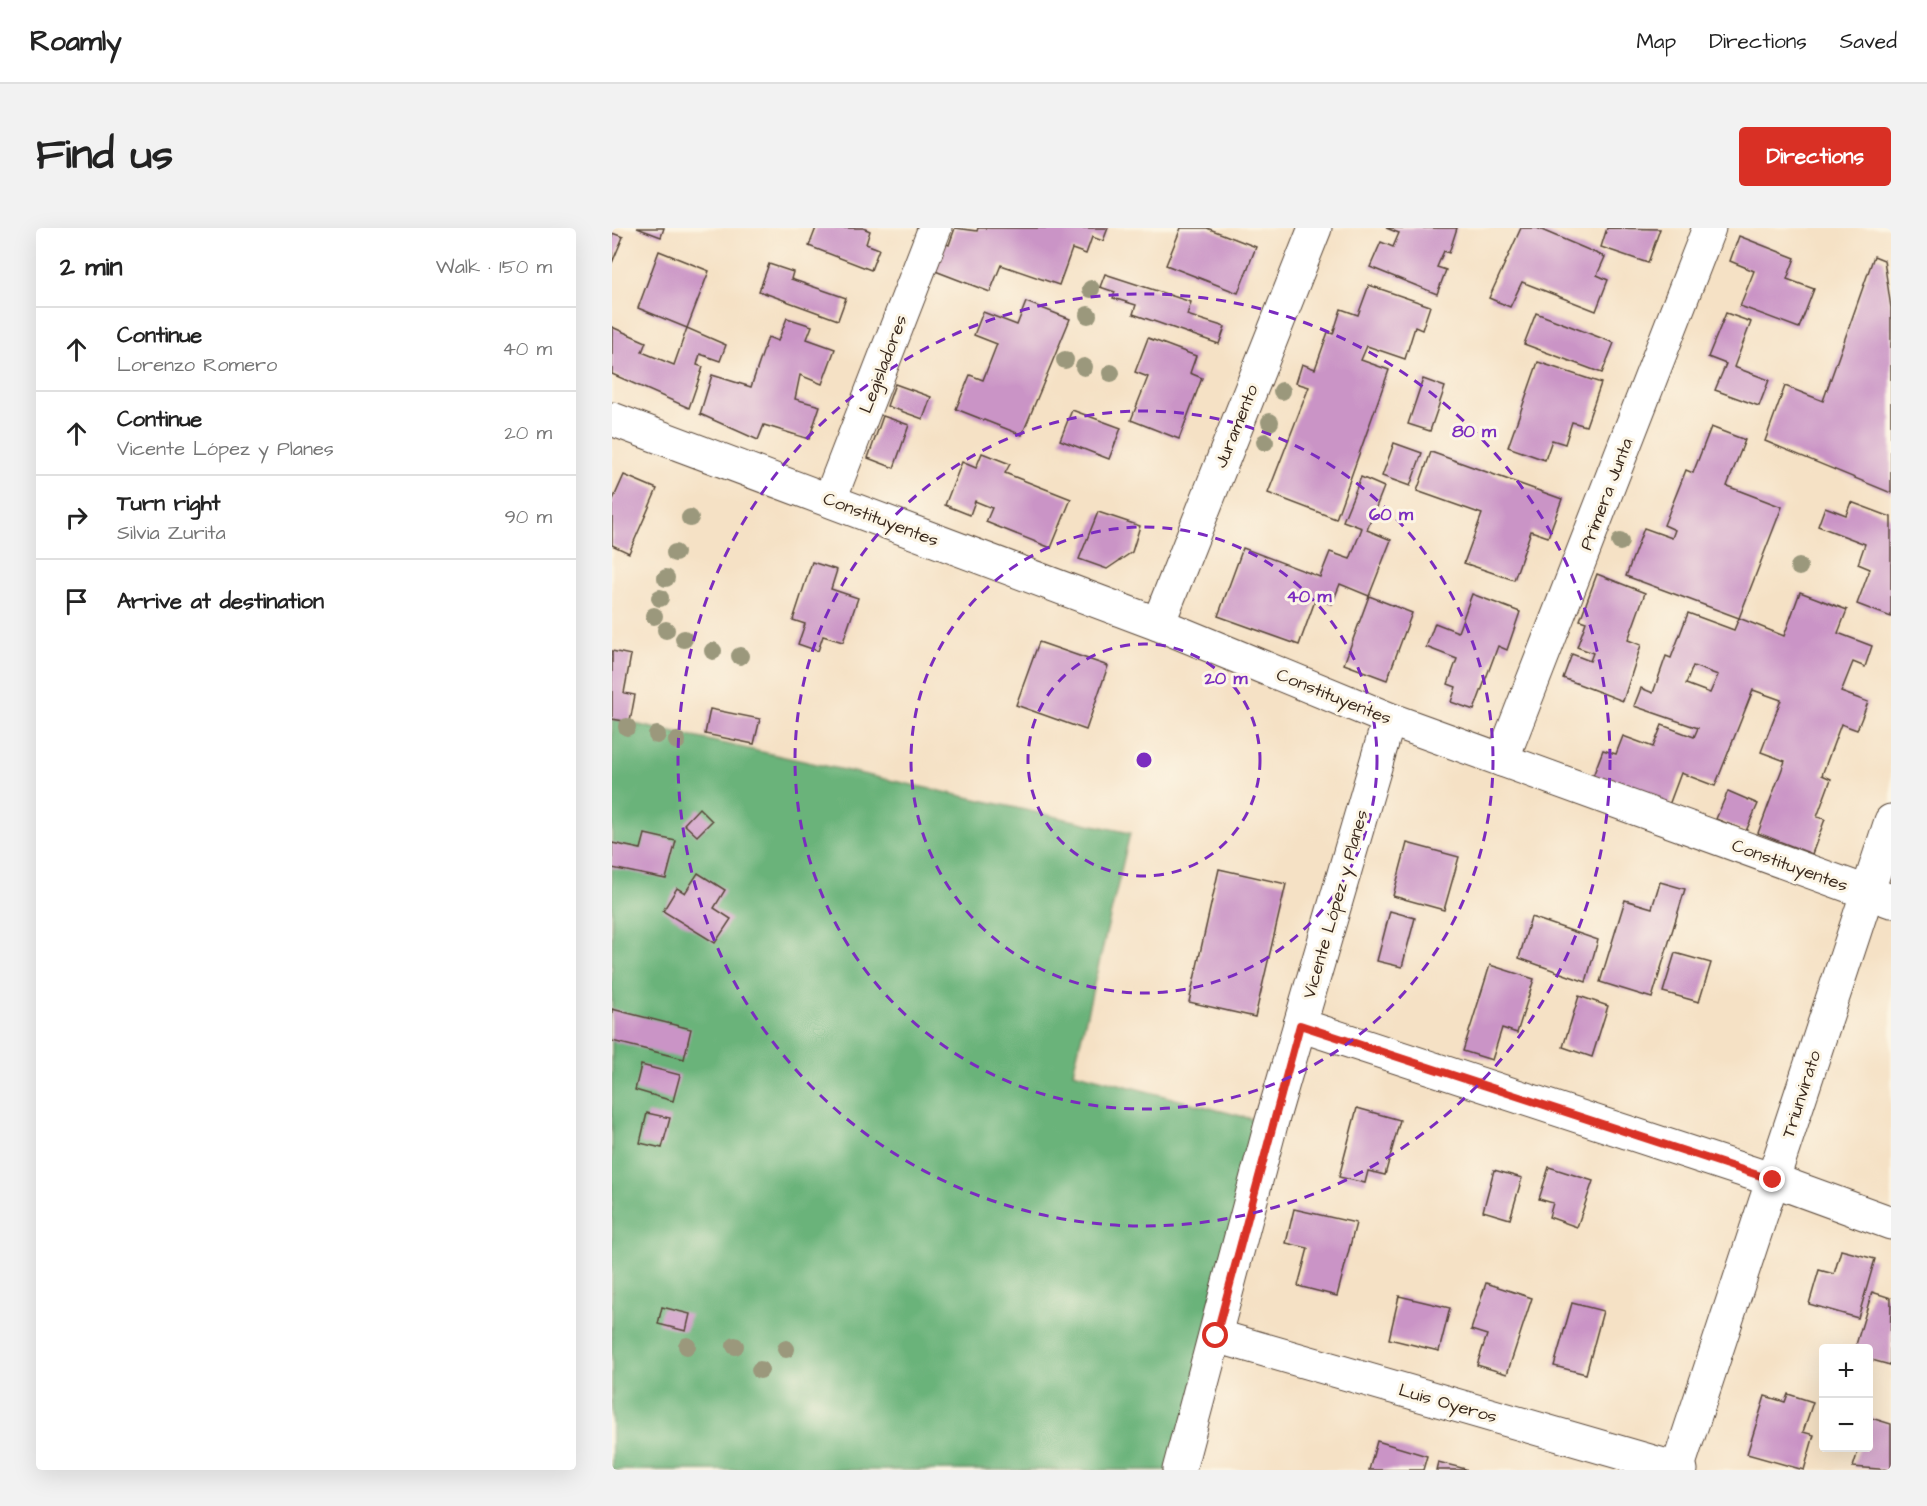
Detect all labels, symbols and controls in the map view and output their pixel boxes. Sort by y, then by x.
text: Roamly [30,22,122,61]
text: Map [1636,27,1676,56]
text: Directions [1709,27,1807,56]
text: Saved [1840,27,1897,56]
text: Find us [36,127,173,185]
button: Directions [1739,127,1891,186]
text: 2 min [60,249,122,285]
text: Walk · 150 m [436,253,552,281]
street label: Legisladores [853,311,915,417]
text: Continue [117,320,202,351]
icon: ahead [60,333,93,366]
text: 40 m [502,335,552,363]
text: Lorenzo Romero [117,351,277,379]
street label: Juramento [1208,381,1265,472]
text: Continue [117,404,202,435]
icon: ahead [60,417,93,450]
text: 20 m [504,419,552,447]
text: 80 m [1452,419,1497,444]
street label: Primera Junta [1574,434,1639,554]
text: Vicente López y Planes [117,435,334,463]
street label: Constituyentes [819,486,942,554]
text: Turn right [117,488,220,519]
icon: right [60,501,93,534]
text: 60 m [1369,502,1414,527]
text: 90 m [504,503,552,531]
text: Silvia Zurita [117,519,226,547]
text: 40 m [1287,584,1332,609]
icon: arrive [60,585,93,618]
text: Arrive at destination [117,586,324,617]
street label: Constituyentes [1272,662,1395,732]
text: 20 m [1204,666,1248,691]
centre of rings [1134,750,1154,770]
street label: Vicente López y Planes [1297,807,1375,1002]
street label: Constituyentes [1728,833,1851,899]
street label: Triunvirato [1776,1047,1827,1141]
route end [1759,1166,1785,1192]
route start [1202,1322,1228,1348]
map controls [1819,1344,1873,1452]
button: + [1819,1344,1873,1398]
street label: Luis Oyeros [1395,1377,1500,1430]
button: − [1819,1398,1873,1452]

